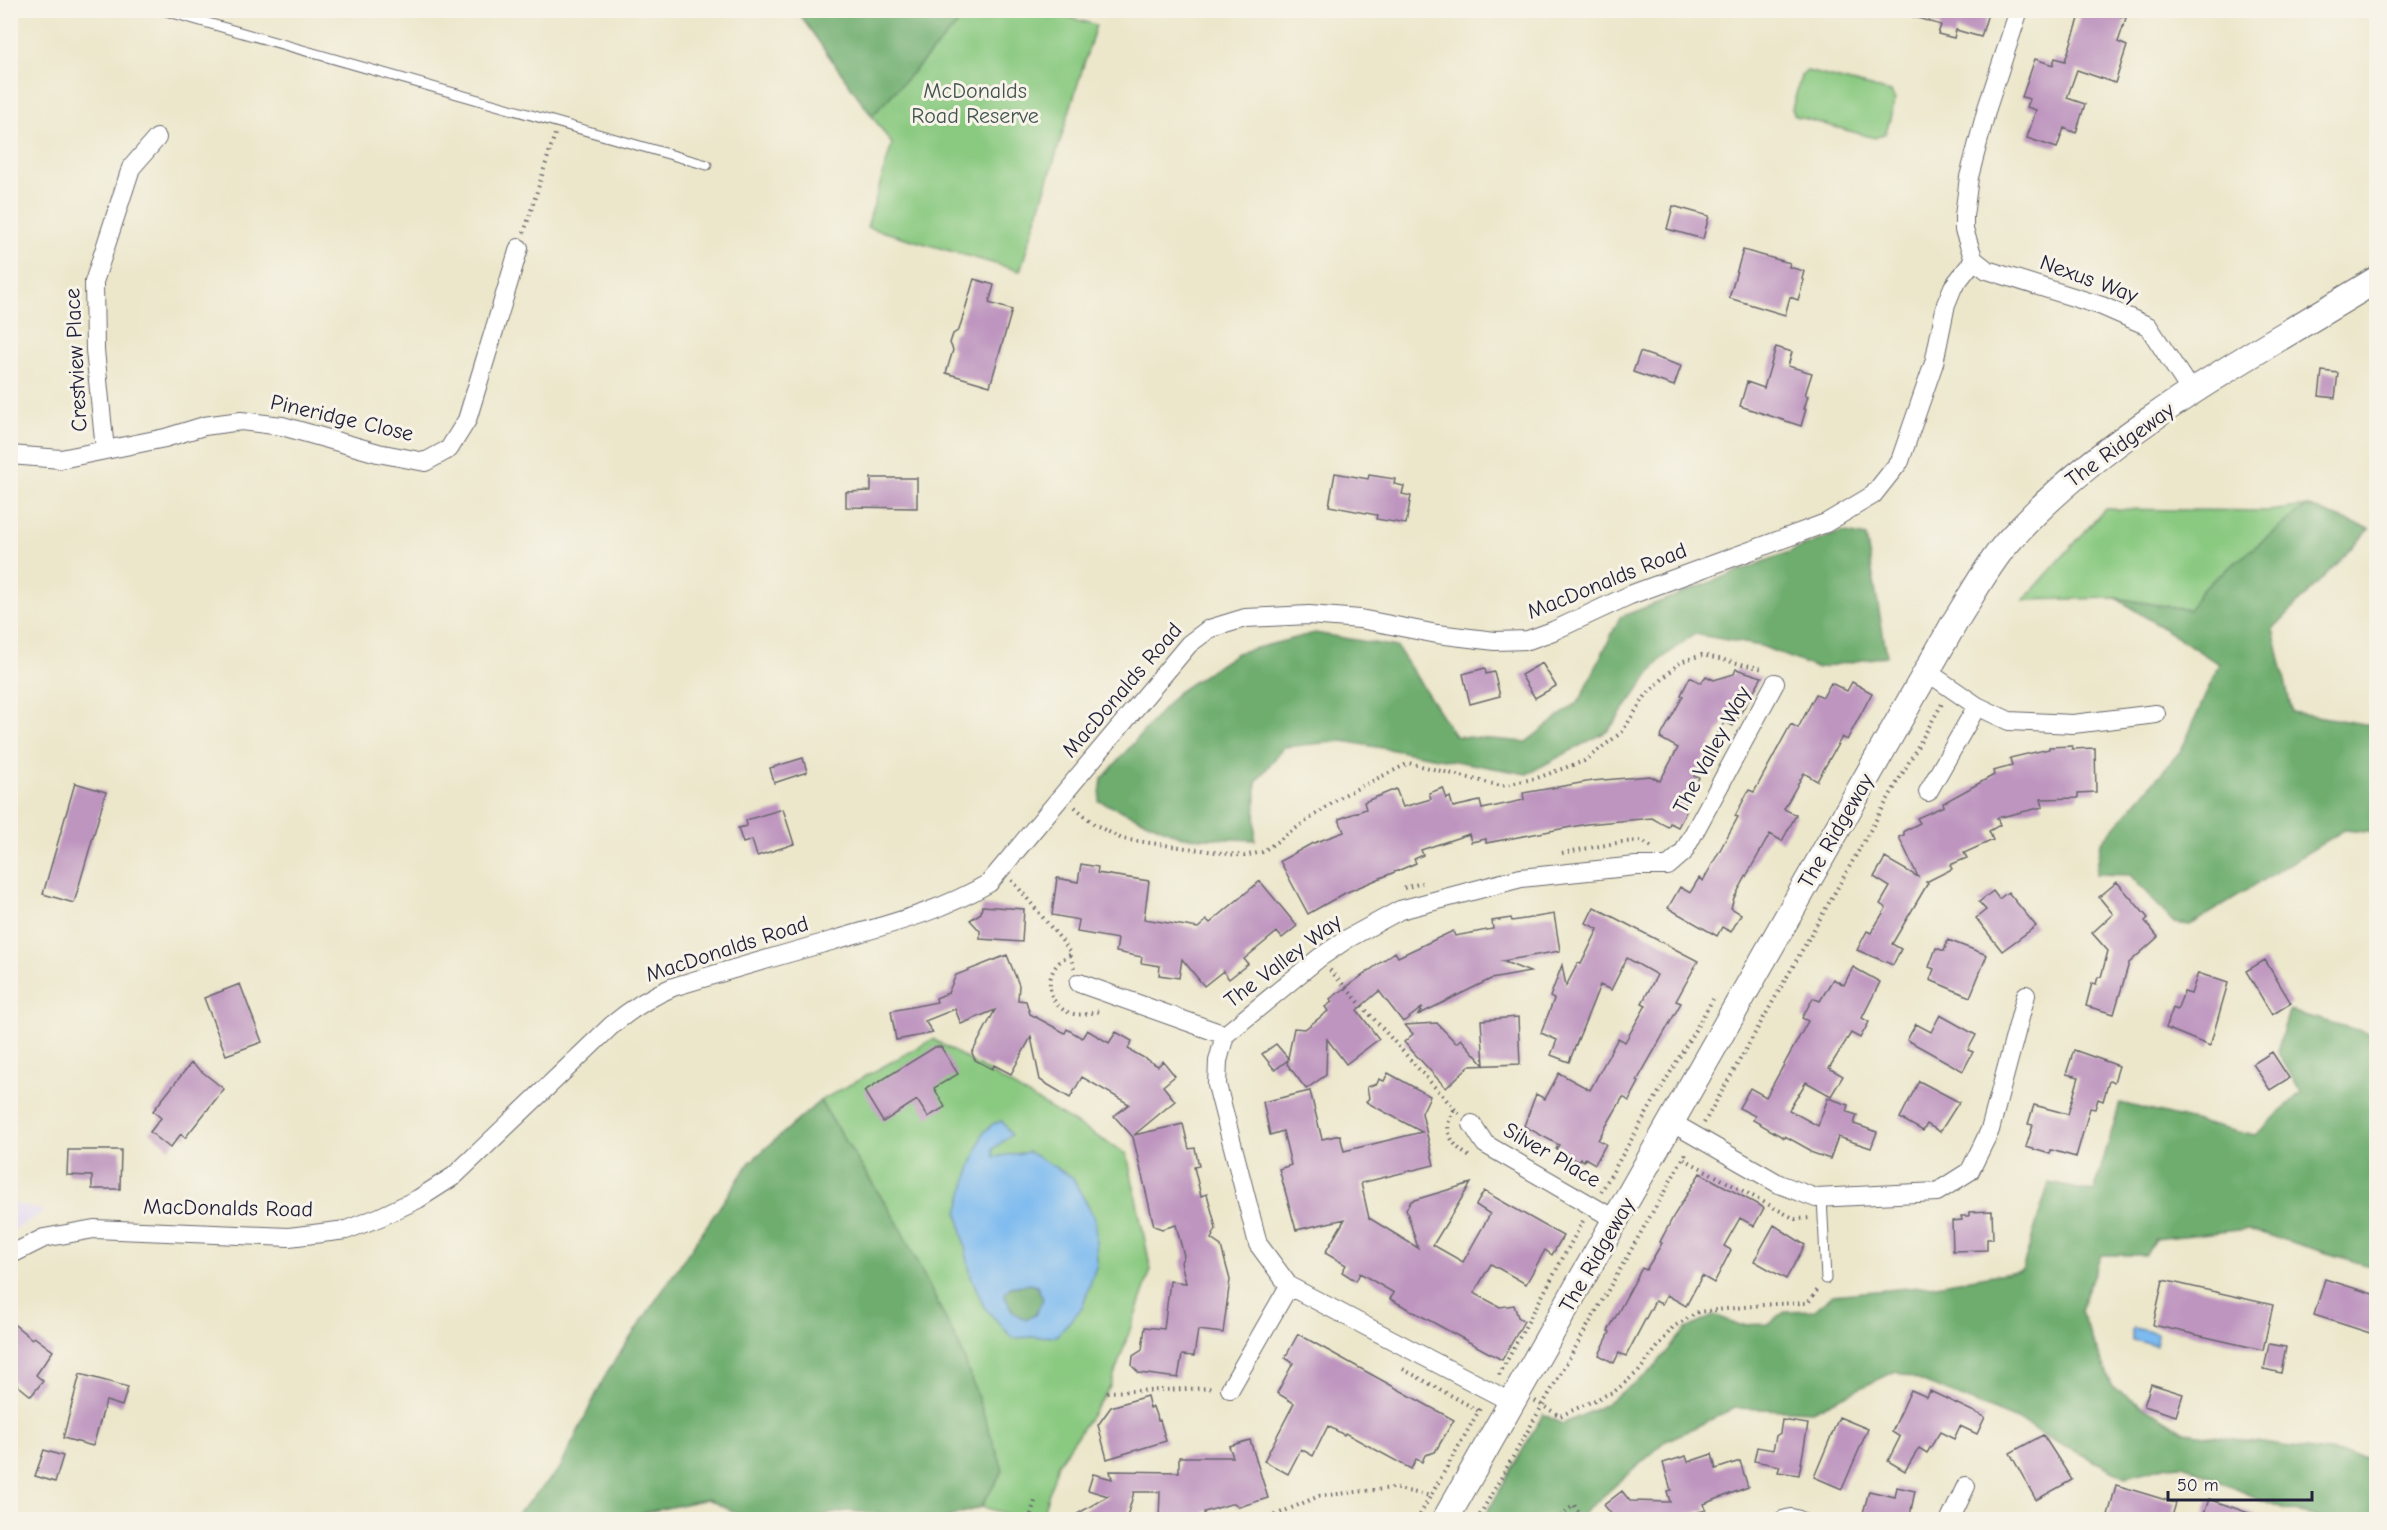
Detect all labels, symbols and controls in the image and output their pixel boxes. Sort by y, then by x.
park label: McDonalds Road Reserve [911,78,1039,129]
street label: Nexus Way [2036,249,2142,309]
street label: Crestview Place [59,287,93,433]
street label: Pineridge Close [268,389,416,447]
street label: The Ridgeway [2061,397,2180,493]
street label: MacDonalds Road [1523,537,1691,625]
street label: MacDonalds Road [1056,617,1188,763]
street label: The Valley Way [1668,682,1756,818]
street label: The Ridgeway [1793,769,1879,893]
street label: The Valley Way [1219,908,1347,1014]
street label: MacDonalds Road [642,910,812,988]
street label: Silver Place [1499,1117,1605,1193]
street label: The Ridgeway [1554,1193,1640,1317]
street label: MacDonalds Road [143,1194,313,1222]
scale bar [2168,1464,2312,1502]
text: 50 m [2177,1475,2219,1496]

